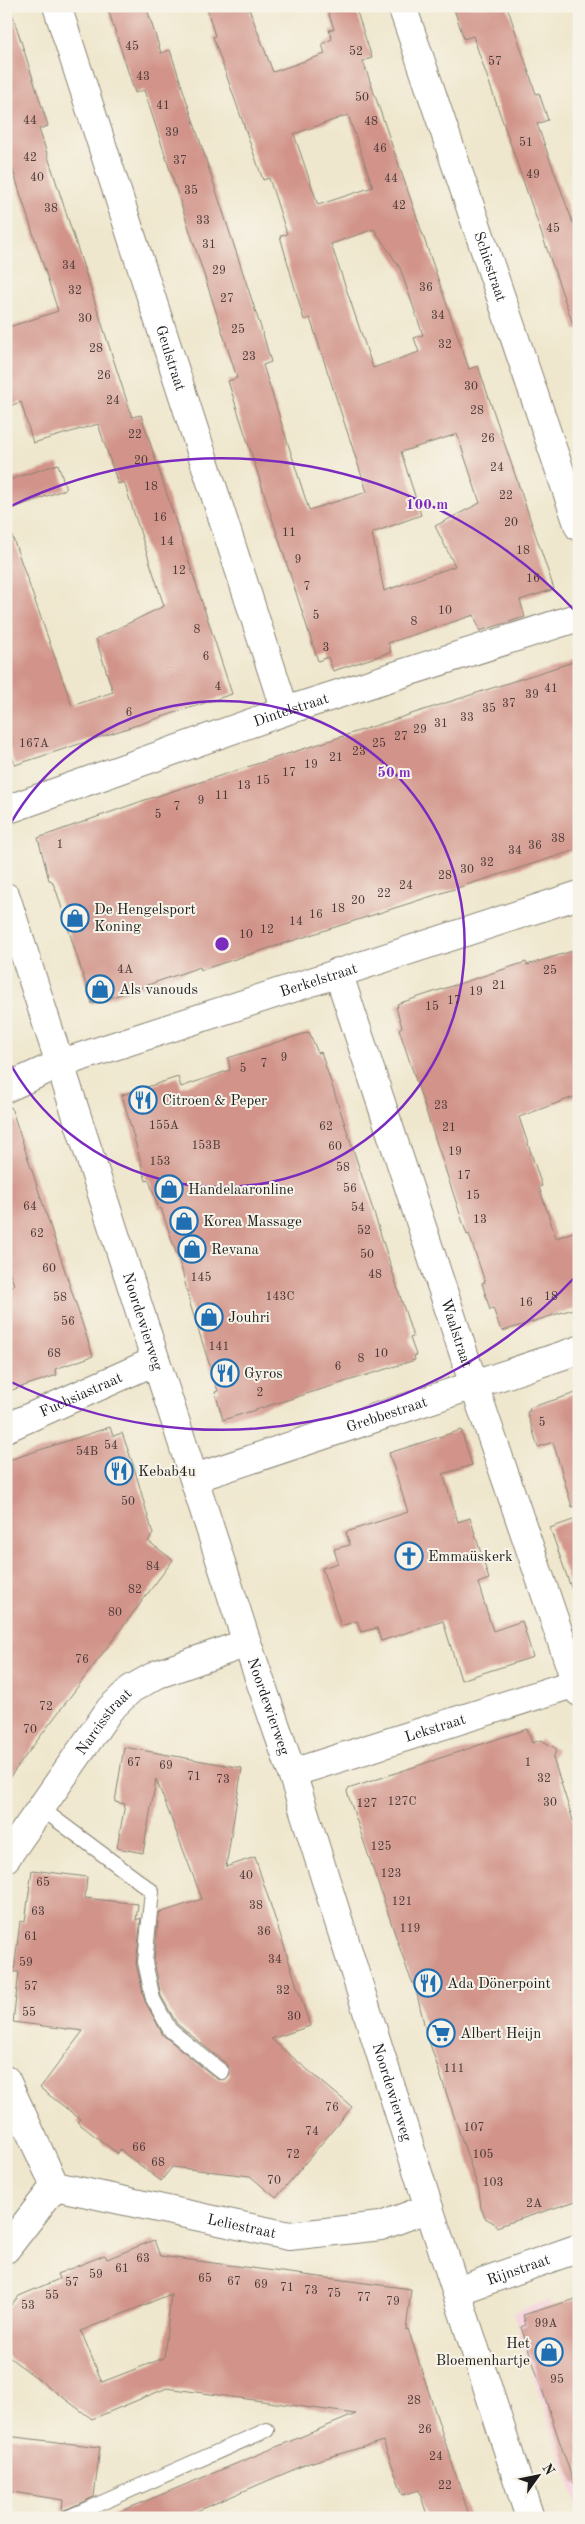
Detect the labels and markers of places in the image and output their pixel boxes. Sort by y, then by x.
shop icon: De Hengelsport Koning [60,903,90,933]
place label: De Hengelsport Koning [94,903,196,935]
centre of rings [213,935,231,953]
shop icon: Als vanouds [85,974,115,1004]
place label: Als vanouds [119,983,198,998]
restaurant icon: Citroen & Peper [128,1085,158,1115]
place label: Citroen & Peper [162,1094,267,1109]
shop icon: Handelaaronline [154,1174,184,1204]
place label: Handelaaronline [188,1183,294,1198]
shop icon: Korea Massage [169,1206,199,1236]
place label: Korea Massage [203,1215,302,1230]
shop icon: Revana [177,1234,207,1264]
place label: Revana [211,1243,260,1258]
shop icon: Jouhri [194,1302,224,1332]
place label: Jouhri [228,1311,270,1326]
restaurant icon: Gyros [210,1358,240,1388]
place label: Gyros [244,1367,283,1382]
restaurant icon: Kebab4u [104,1456,134,1486]
place label: Kebab4u [138,1465,196,1480]
church icon: Emmaüskerk [394,1541,424,1571]
place label: Emmaüskerk [428,1550,513,1565]
restaurant icon: Ada Dönerpoint [413,1968,443,1998]
place label: Ada Dönerpoint [447,1977,551,1992]
supermarket icon: Albert Heijn [426,2018,456,2048]
place label: Albert Heijn [460,2027,541,2042]
place label: Het Bloemenhartje [436,2337,530,2369]
shop icon: Het Bloemenhartje [534,2337,564,2367]

